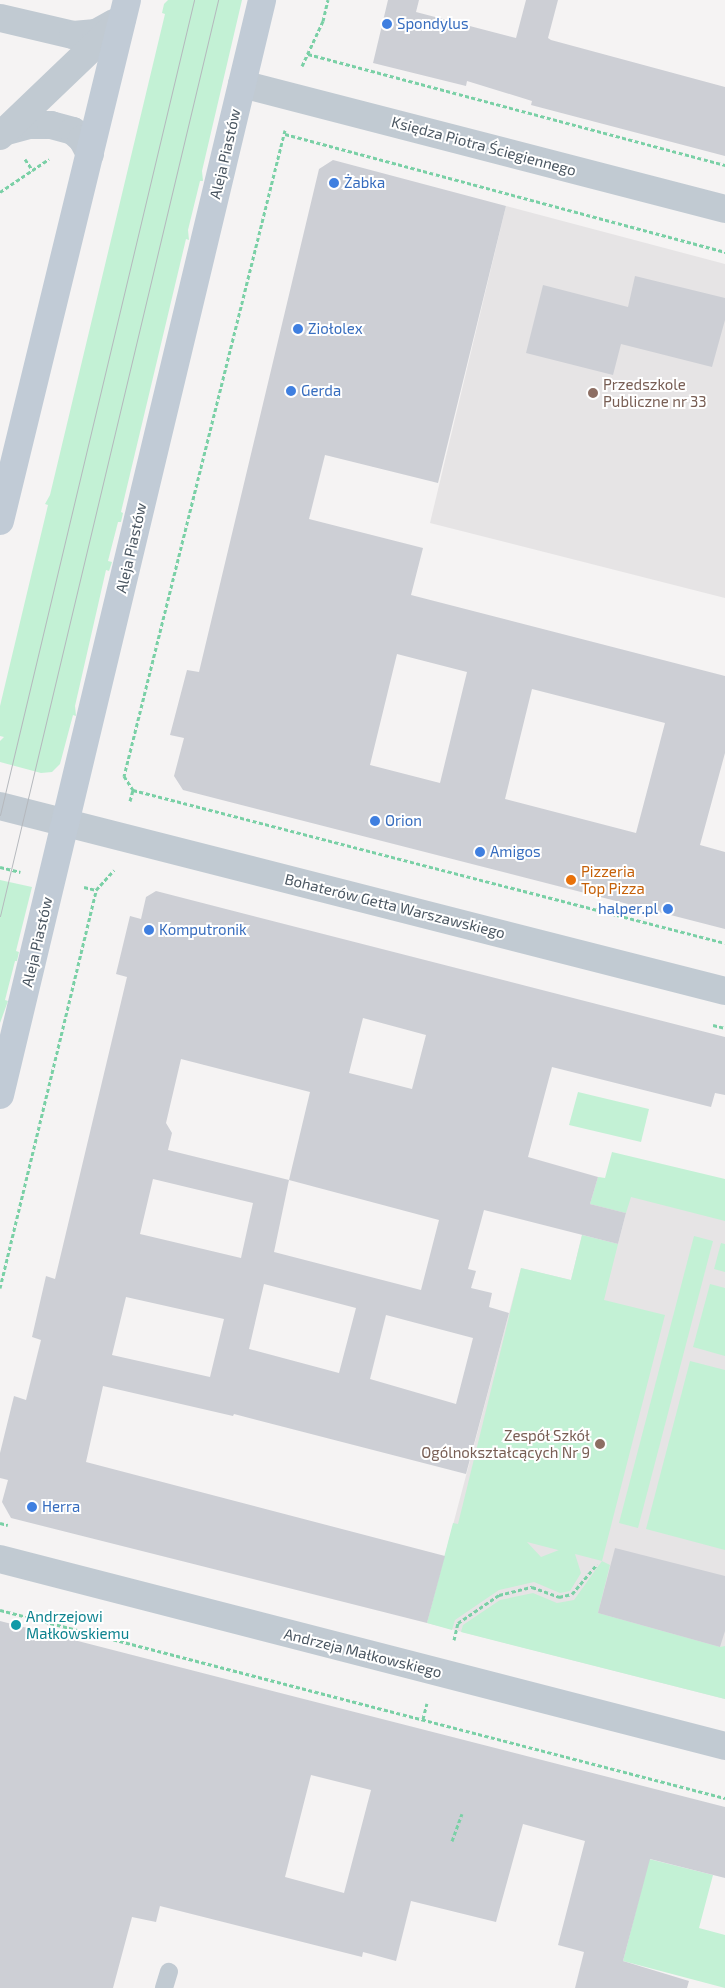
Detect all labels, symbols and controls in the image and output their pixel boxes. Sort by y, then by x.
place label: Spondylus [397,15,469,33]
marker: Spondylus [381,18,393,30]
street label: Aleja Piastów [206,107,244,201]
street label: Księdza Piotra Ściegiennego [390,113,578,179]
place label: Żabka [344,174,385,192]
marker: Żabka [328,177,340,189]
place label: Ziołolex [308,320,363,338]
marker: Ziołolex [292,323,304,335]
place label: Przedszkole Publiczne nr 33 [603,375,707,410]
place label: Gerda [301,382,341,400]
marker: Gerda [285,385,297,397]
marker: Przedszkole Publiczne nr 33 [587,387,599,399]
street label: Aleja Piastów [112,501,150,595]
place label: Orion [385,812,422,830]
marker: Orion [369,815,381,827]
place label: Amigos [490,843,541,861]
marker: Amigos [474,846,486,858]
place label: Pizzeria Top Pizza [581,862,645,897]
street label: Bohaterów Getta Warszawskiego [283,870,507,942]
marker: Pizzeria Top Pizza [565,874,577,886]
street label: Aleja Piastów [18,895,56,989]
place label: halper.pl [598,900,658,918]
marker: halper.pl [662,903,674,915]
place label: Komputronik [159,921,247,939]
marker: Komputronik [143,924,155,936]
place label: Zespół Szkół Ogólnokształcących Nr 9 [421,1426,590,1461]
marker: Zespół Szkół Ogólnokształcących Nr 9 [594,1438,606,1450]
place label: Herra [42,1498,80,1516]
marker: Herra [26,1501,38,1513]
place label: Andrzejowi Małkowskiemu [26,1607,129,1642]
marker: Andrzejowi Małkowskiemu [10,1619,22,1631]
street label: Andrzeja Małkowskiego [282,1625,444,1681]

